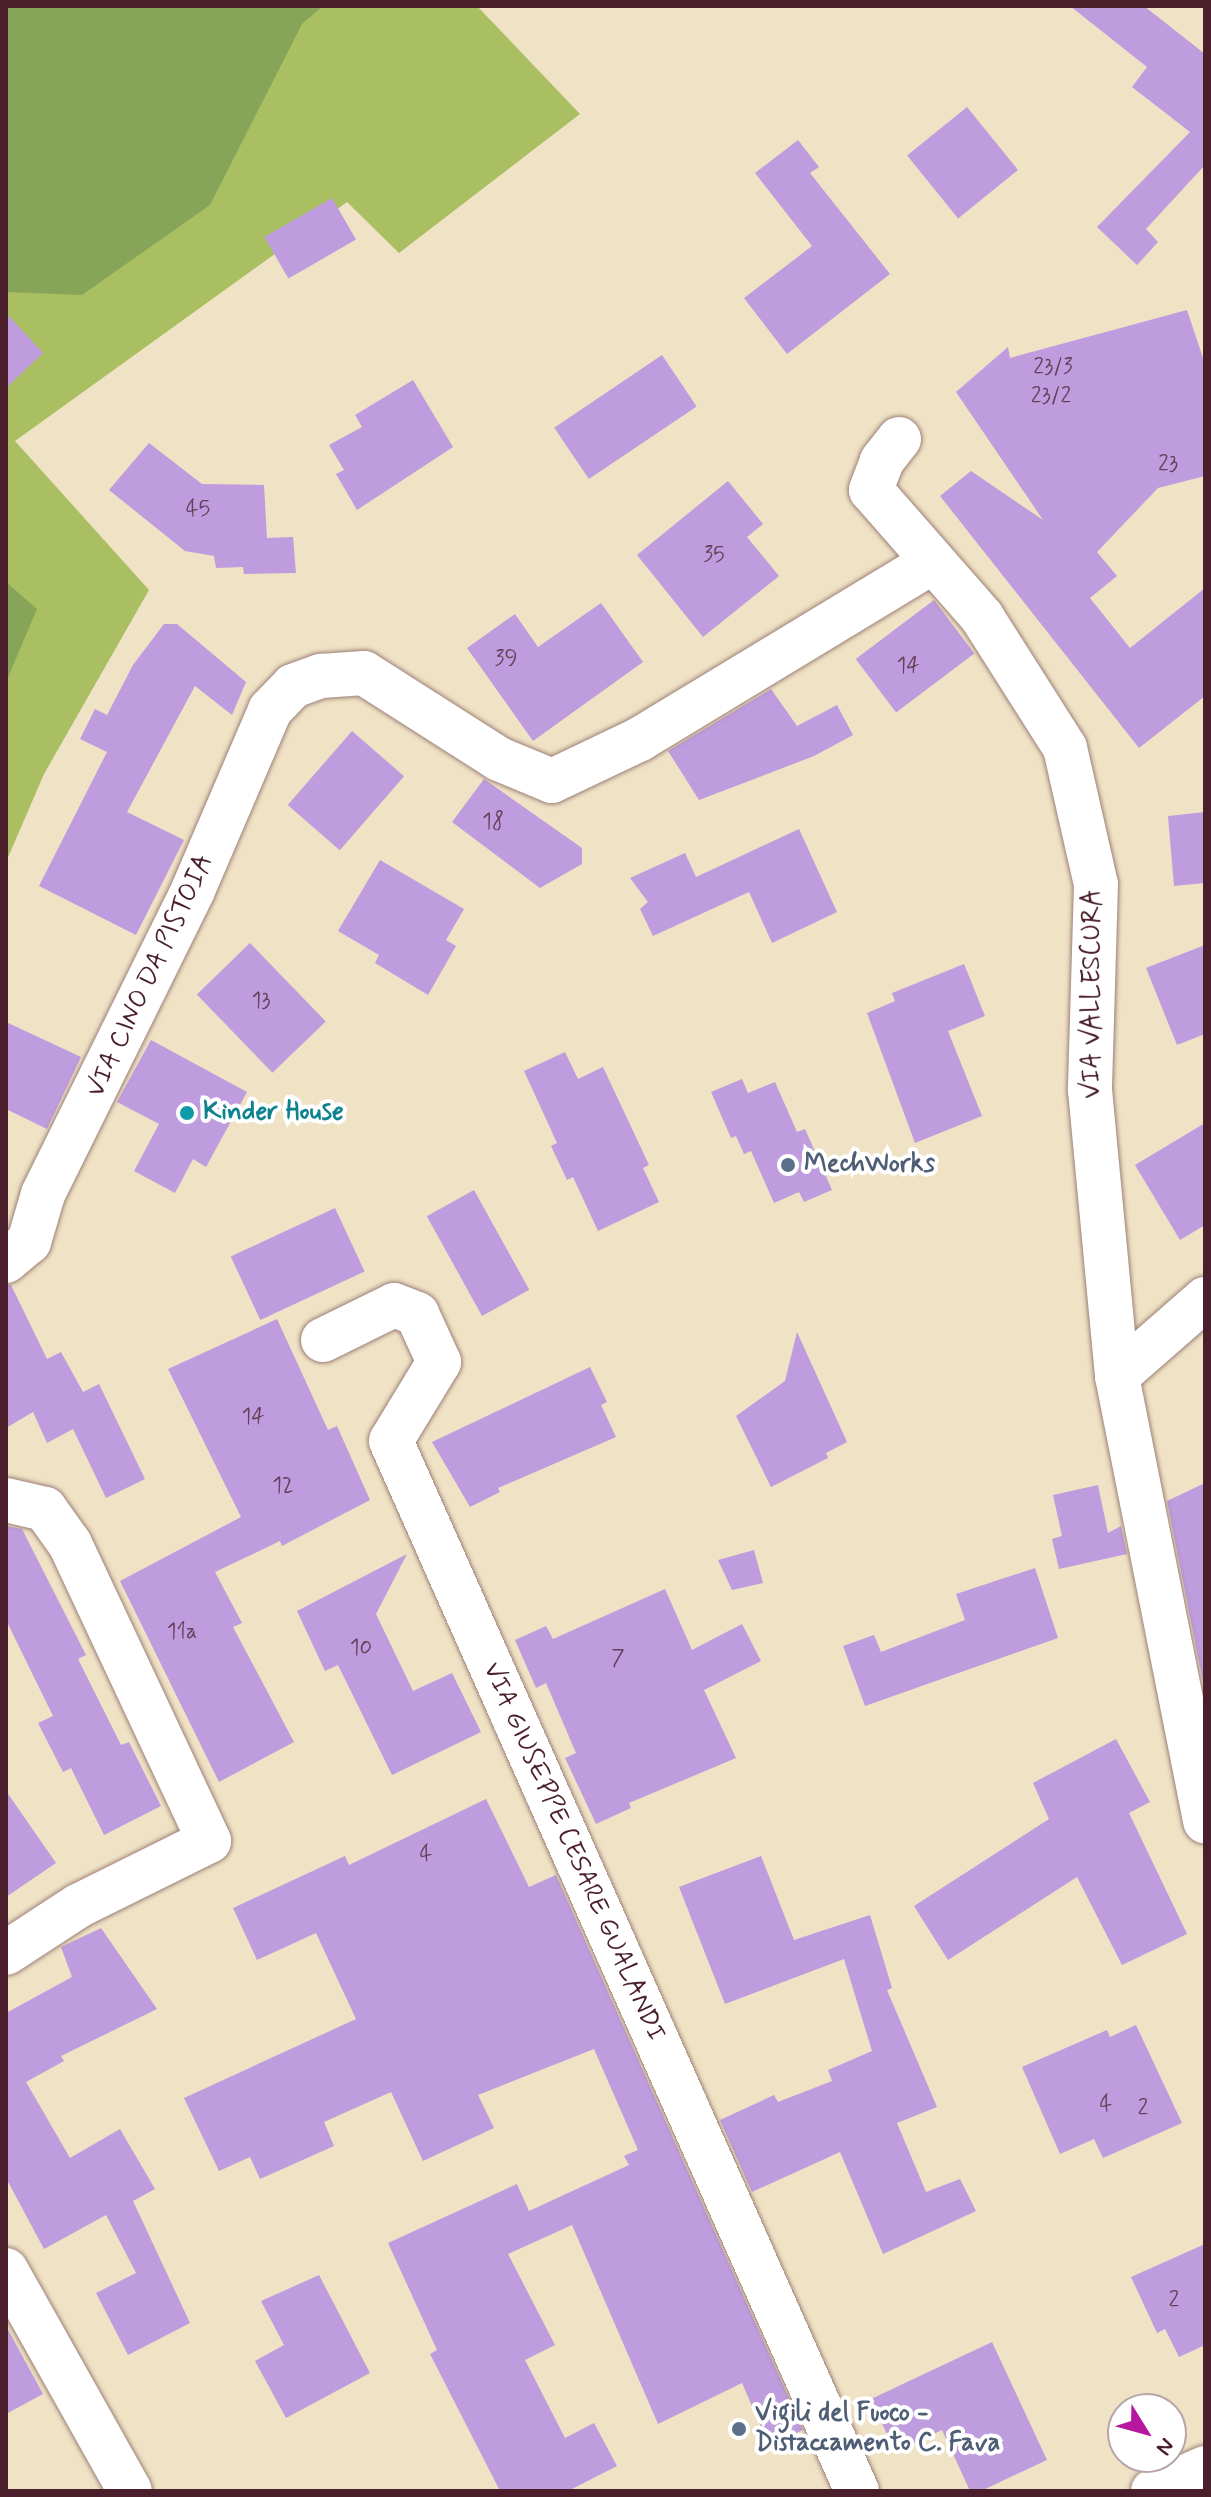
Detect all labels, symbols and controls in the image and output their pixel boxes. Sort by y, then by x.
house number: 23/3 [1033,355,1073,381]
house number: 23/2 [1031,384,1071,410]
house number: 23 [1158,452,1178,478]
house number: 45 [186,497,210,523]
house number: 35 [703,543,725,569]
house number: 39 [494,647,518,673]
house number: 14 [896,654,920,680]
house number: 18 [482,810,504,836]
street label: VIA CINO DA PISTOIA [80,847,222,1105]
street label: VIA VALLESCURA [1077,887,1109,1101]
house number: 13 [251,989,271,1015]
place label: Kinder House [203,1097,347,1129]
marker: Kinder House [178,1104,196,1122]
place label: MechWorks [804,1149,935,1181]
marker: MechWorks [779,1156,797,1174]
house number: 14 [241,1405,265,1431]
house number: 12 [272,1474,294,1500]
house number: 11a [167,1620,197,1646]
house number: 10 [350,1636,372,1662]
house number: 7 [611,1647,625,1673]
street label: VIA GIUSEPPE CESARE GUALANDI [474,1655,672,2049]
house number: 4 [420,1842,432,1868]
house number: 4 [1100,2092,1112,2118]
house number: 2 [1138,2096,1148,2122]
house number: 2 [1169,2288,1179,2314]
north arrow [1107,2393,1187,2473]
place label: Vigili del Fuoco - Distaccamento C. Fava [755,2398,1000,2460]
marker: Vigili del Fuoco - Distaccamento C. Fava [730,2420,748,2438]
text: N [1149,2432,1180,2461]

